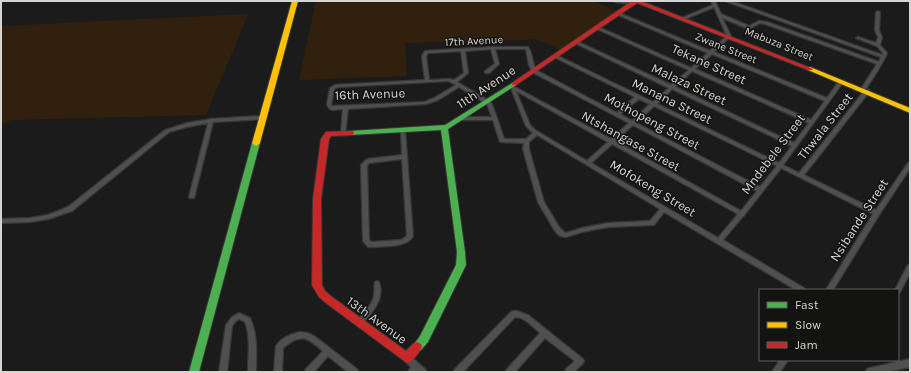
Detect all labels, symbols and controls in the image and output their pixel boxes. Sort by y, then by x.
street label: Mabuza Street [743,24,815,64]
street label: Zwane Street [693,30,759,66]
street label: 17th Avenue [445,33,504,49]
street label: Tekane Street [669,41,749,87]
street label: Malaza Street [649,60,729,108]
street label: 11th Avenue [454,62,519,112]
street label: Manana Street [630,75,714,127]
street label: 16th Avenue [335,85,406,103]
street label: Mothopeng Street [602,89,702,153]
street label: Thwala Street [794,90,856,162]
street label: Ntshangase Street [579,108,683,174]
street label: Mndebele Street [738,111,808,197]
street label: Mofokeng Street [607,156,699,220]
street label: Nsibande Street [827,176,891,264]
legend [759,289,899,361]
street label: 13th Avenue [344,293,410,347]
text: Fast [795,298,819,312]
text: Slow [795,318,821,332]
text: Jam [795,338,818,352]

